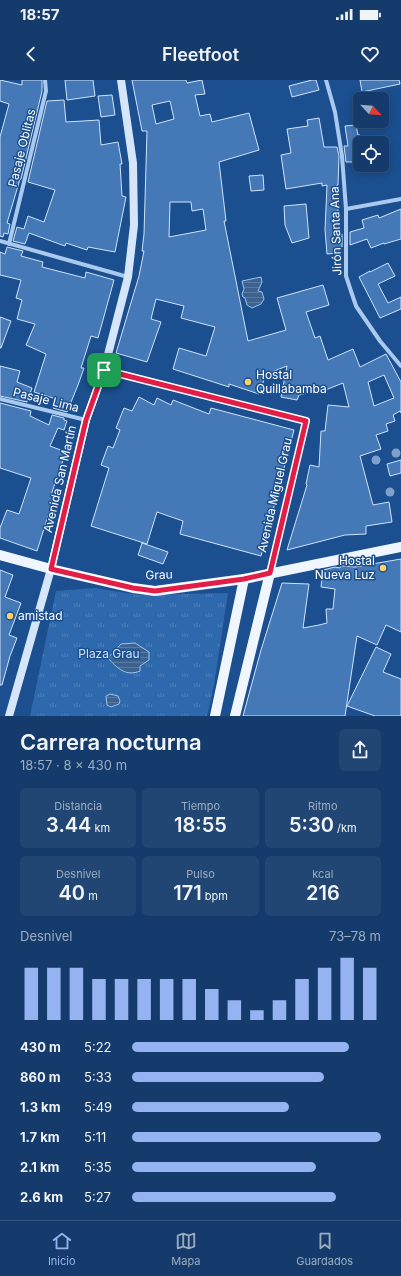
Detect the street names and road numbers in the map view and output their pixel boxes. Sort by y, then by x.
street label: Pasaje Oblitas [5,107,38,189]
street label: Jirón Santa Ana [326,186,345,276]
street label: Pasaje Lima [11,384,81,415]
street label: Avenida San Martín [40,424,79,534]
street label: Avenida Miguel Grau [254,436,295,554]
street label: Grau [145,567,173,582]

